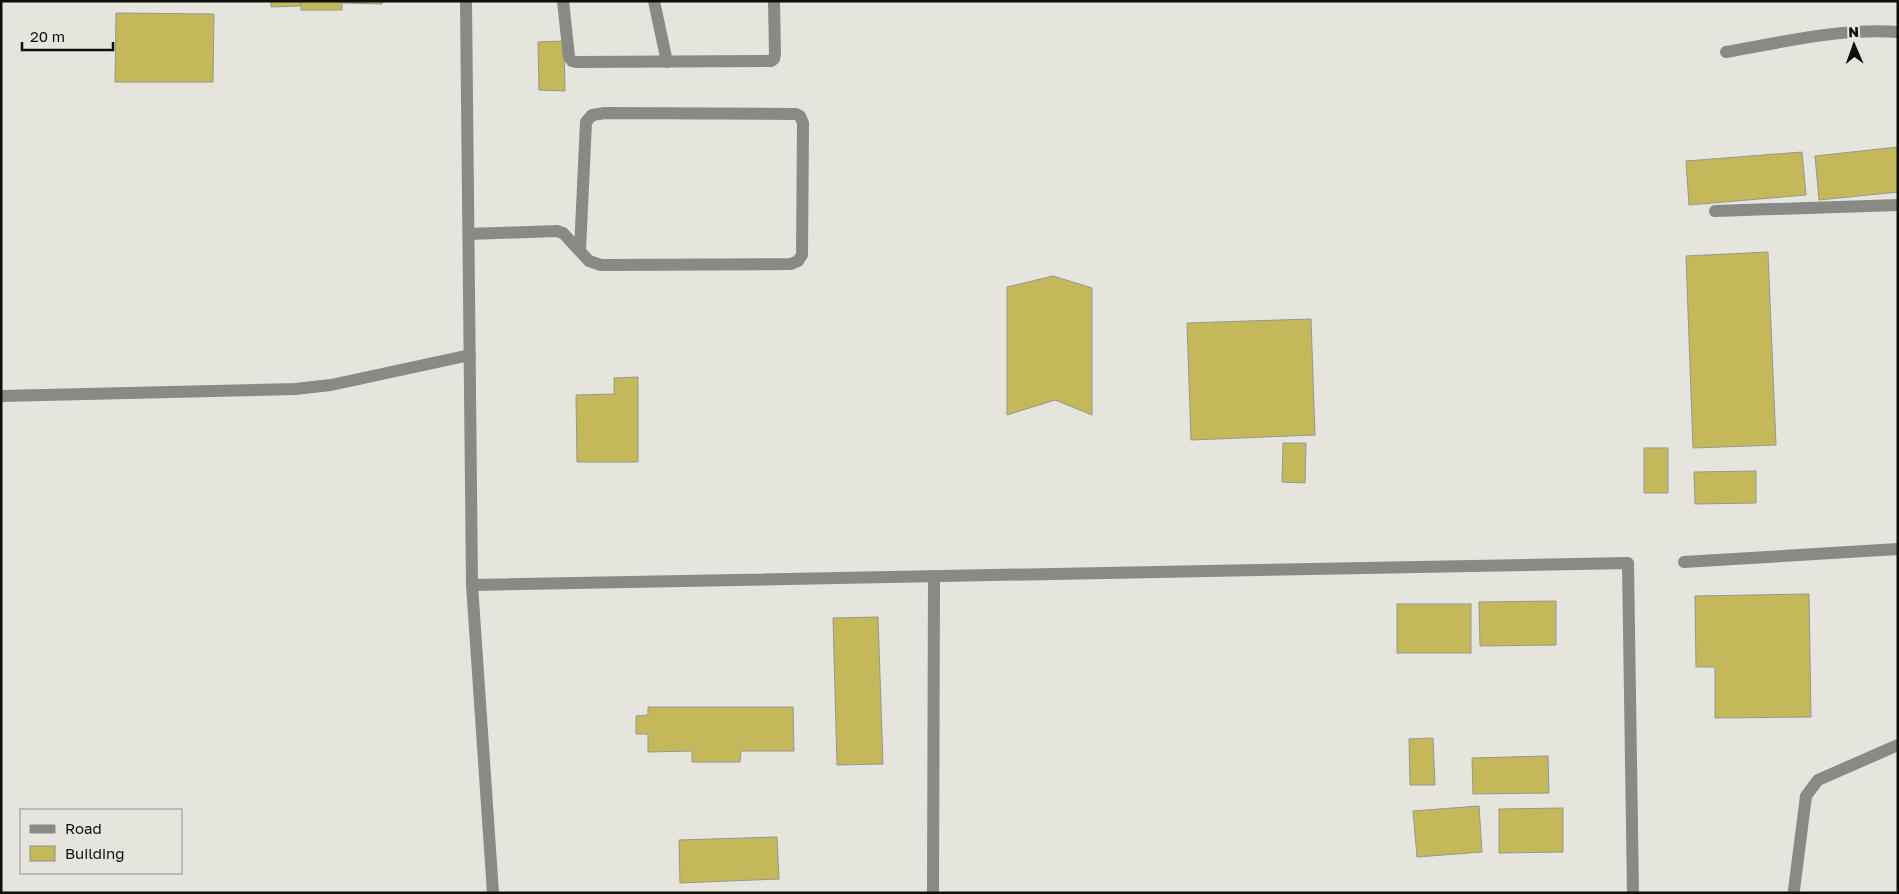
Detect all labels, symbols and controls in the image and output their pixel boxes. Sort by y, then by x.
scale bar [22,20,114,52]
north arrow [1829,20,1879,70]
text: N [1848,23,1859,40]
text: 20 m [30,27,65,45]
legend [20,809,182,874]
text: Road [65,819,102,837]
text: Building [65,844,125,862]

